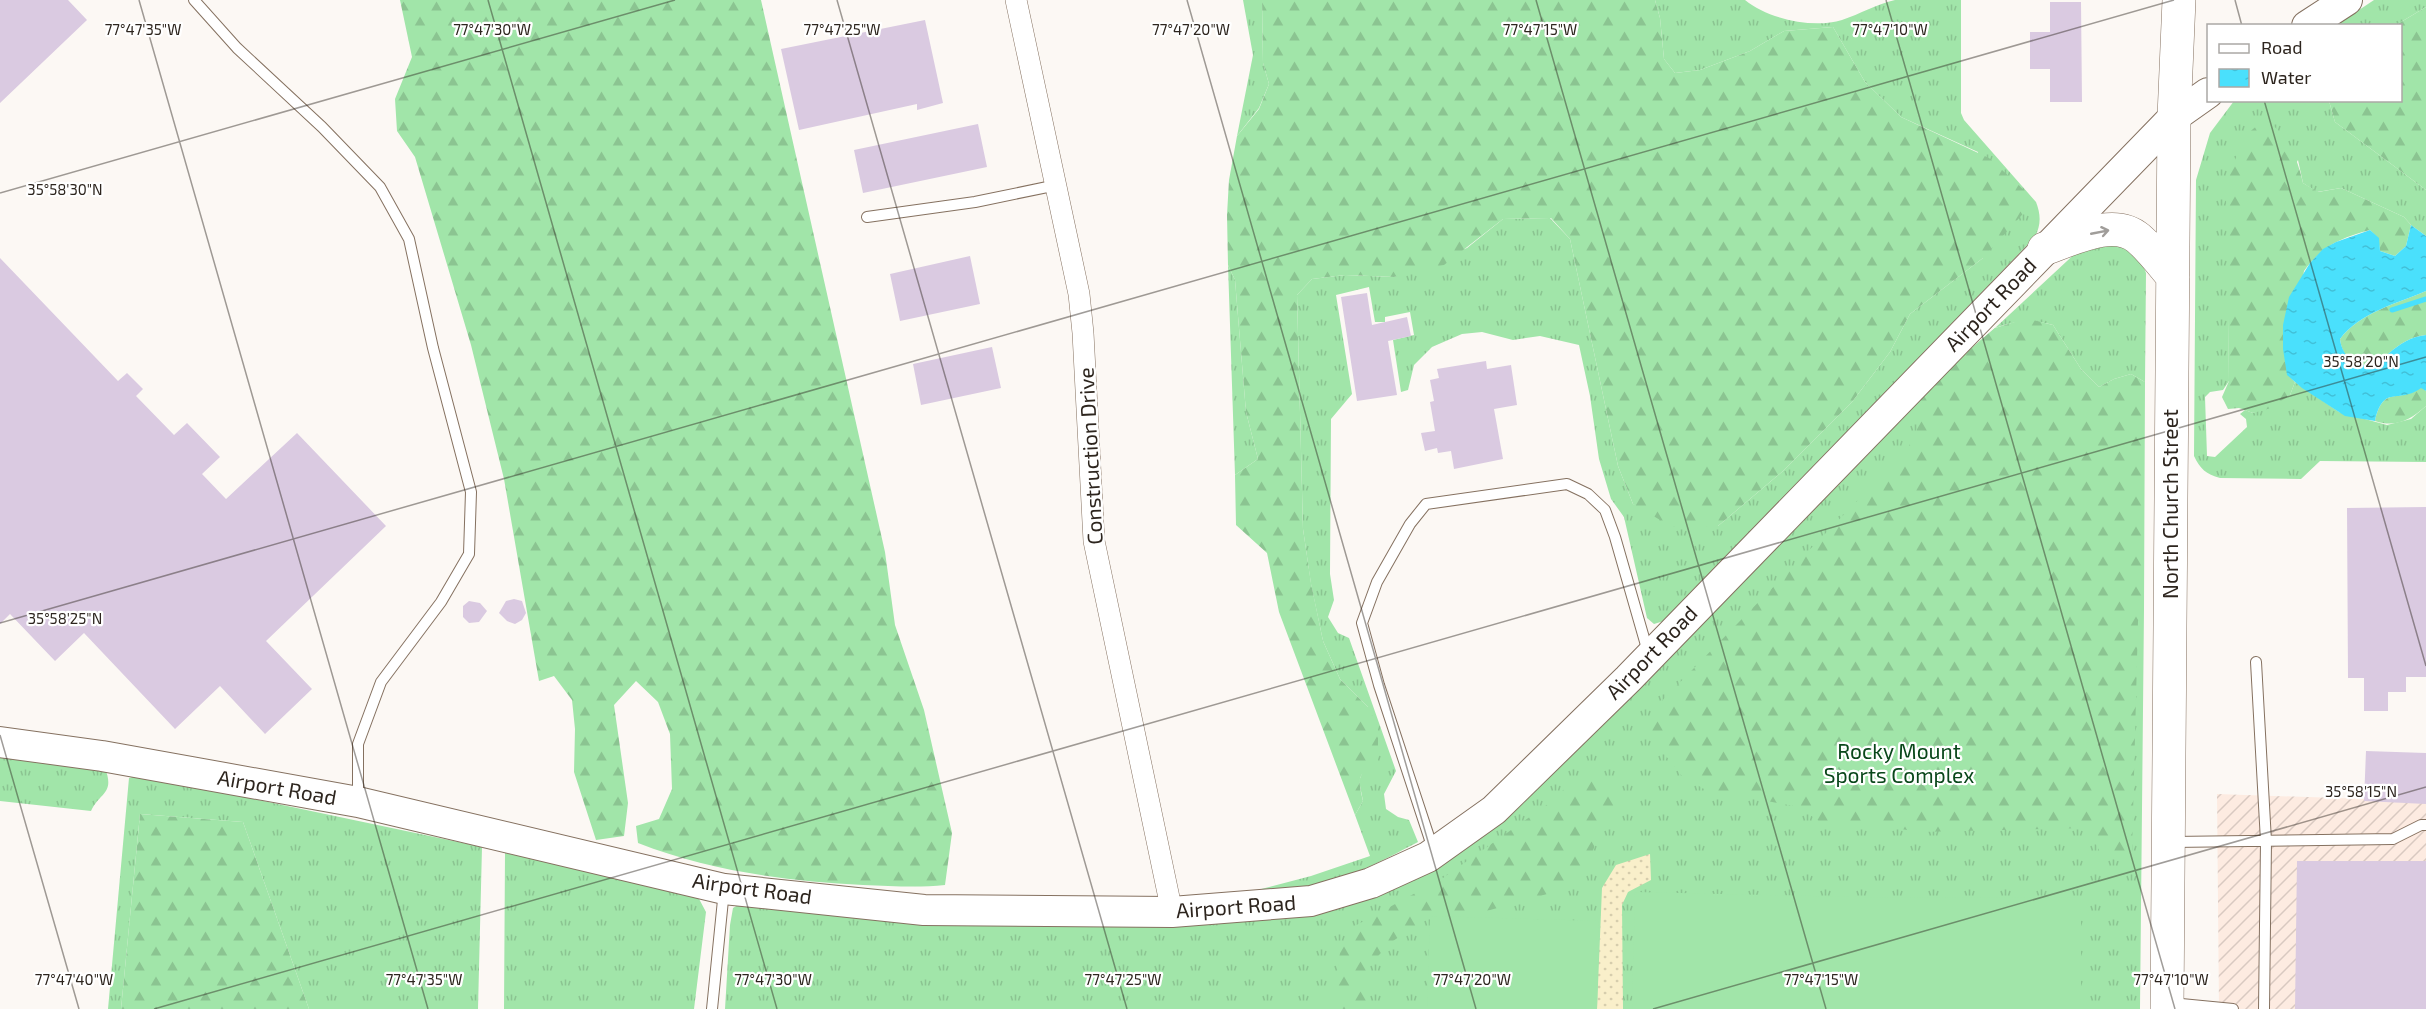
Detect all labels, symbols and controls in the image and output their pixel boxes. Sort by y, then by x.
text: 77°47'35"W [105,20,181,38]
text: 77°47'30"W [453,20,531,38]
text: 77°47'25"W [804,20,880,38]
text: 77°47'20"W [1152,20,1230,38]
text: 77°47'15"W [1503,20,1577,38]
text: 77°47'10"W [1852,20,1928,38]
legend [2207,24,2402,102]
text: Road [2261,36,2302,58]
text: Water [2261,66,2311,88]
text: 35°58'30"N [27,180,103,198]
one-way arrow [2090,226,2109,237]
street label: Airport Road [1939,252,2041,356]
text: 35°58'20"N [2323,352,2399,370]
street label: Construction Drive [1072,367,1107,545]
street label: North Church Street [2157,409,2182,599]
street label: Airport Road [1600,600,1702,704]
text: 35°58'25"N [28,609,102,627]
park label: Rocky Mount Sports Complex [1824,738,1974,787]
street label: Airport Road [216,764,339,809]
text: 35°58'15"N [2325,782,2397,800]
street label: Airport Road [691,867,814,908]
street label: Airport Road [1175,889,1297,922]
text: 77°47'40"W [35,970,113,988]
text: 77°47'35"W [386,970,462,988]
text: 77°47'30"W [734,970,812,988]
text: 77°47'25"W [1085,970,1161,988]
text: 77°47'20"W [1433,970,1511,988]
text: 77°47'15"W [1784,970,1858,988]
text: 77°47'10"W [2133,970,2209,988]

